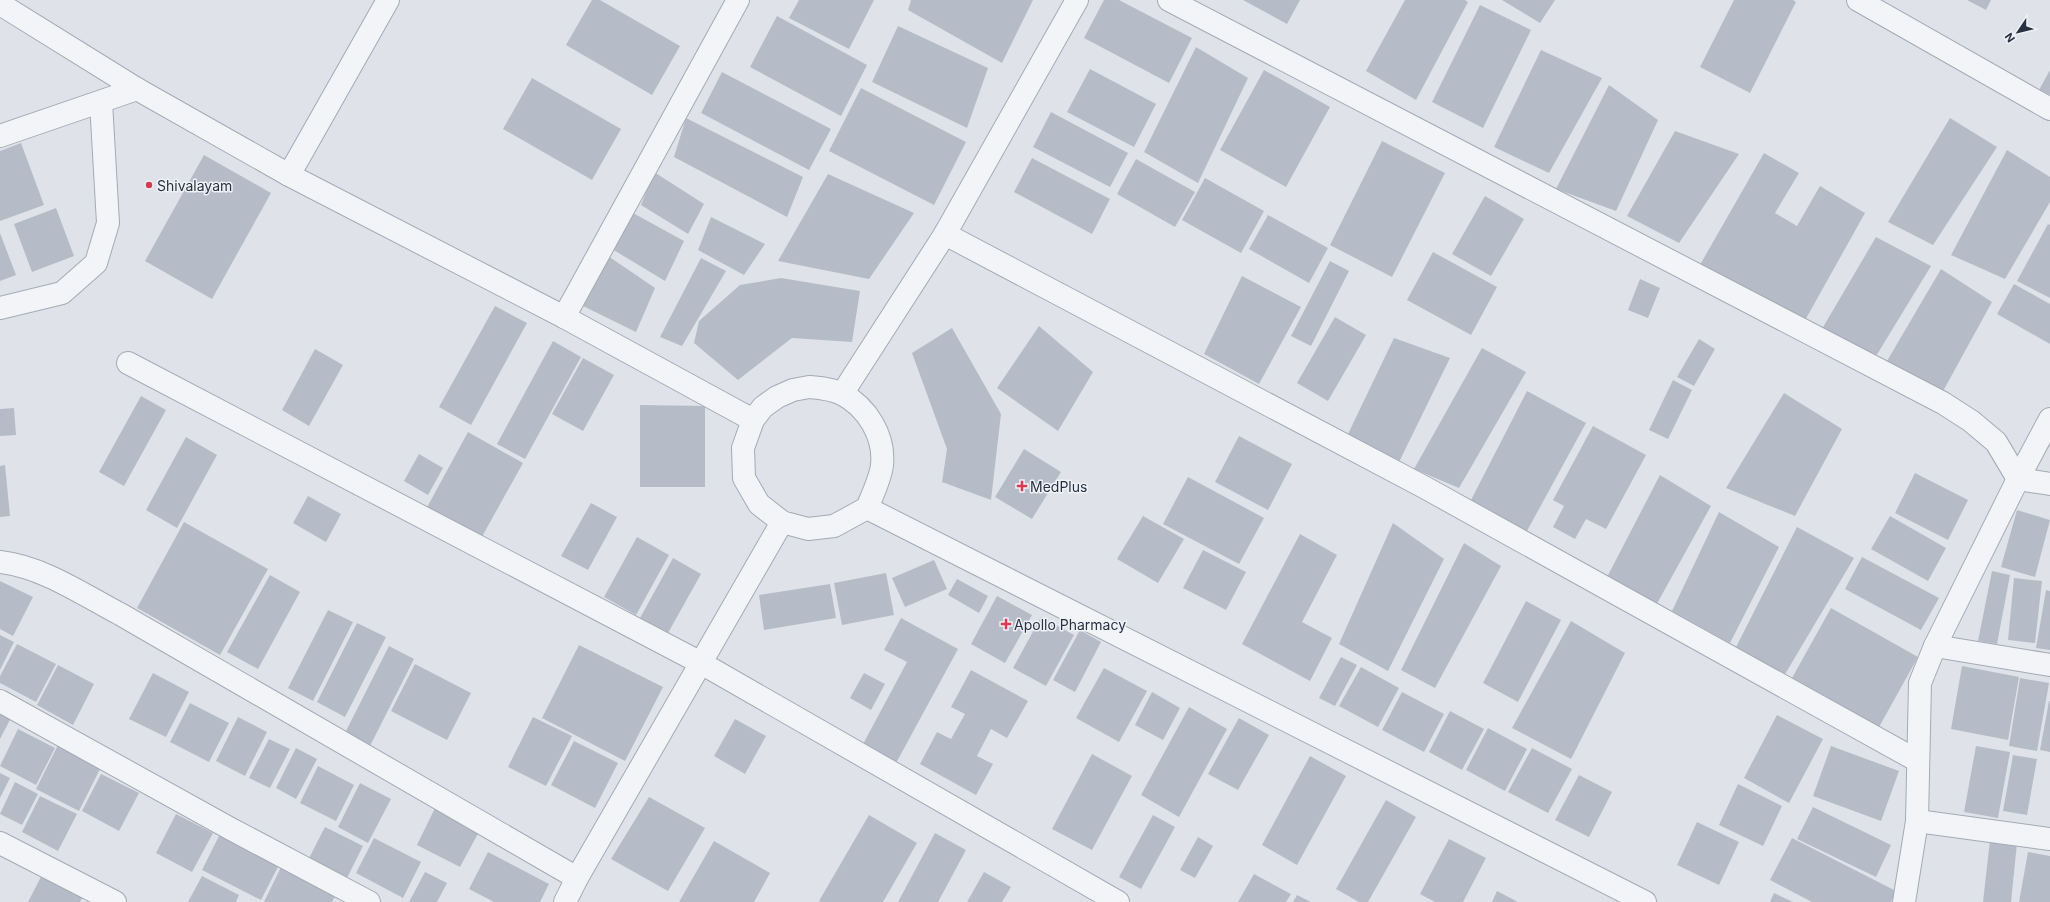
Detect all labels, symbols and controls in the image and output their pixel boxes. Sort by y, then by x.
north arrow [1998,12,2038,52]
text: N [2002,30,2018,45]
place label: Shivalayam [157,177,232,194]
marker: Shivalayam [144,180,154,190]
place label: MedPlus [1030,478,1087,495]
marker: MedPlus [1017,481,1027,491]
place label: Apollo Pharmacy [1014,616,1126,633]
marker: Apollo Pharmacy [1001,619,1011,629]

